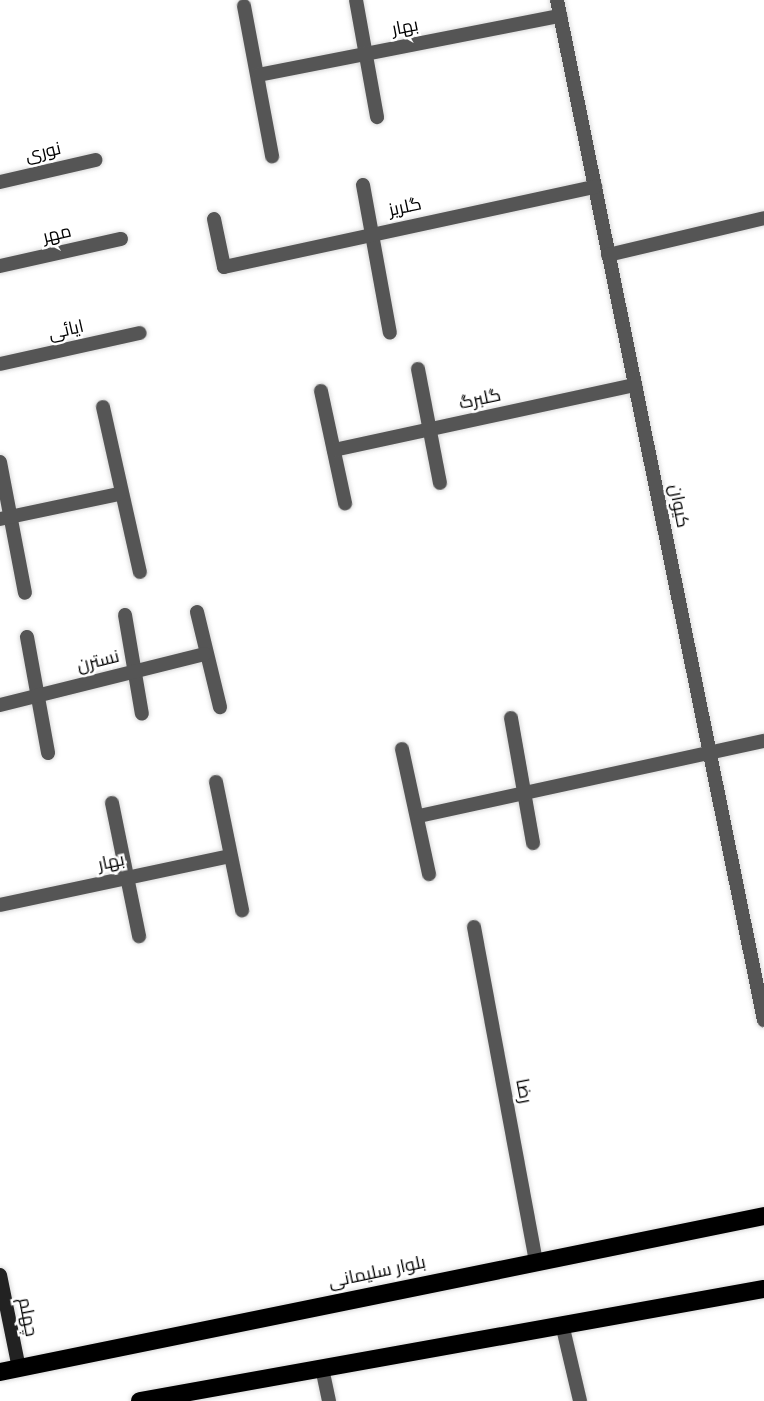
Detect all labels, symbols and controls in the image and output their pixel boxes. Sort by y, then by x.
street label: بهار [390,14,420,40]
street label: نوری [23,137,63,167]
street label: گلریز [386,193,424,221]
street label: مهر [41,220,73,248]
street label: ایائی [46,315,86,345]
street label: گلبرگ [457,384,503,414]
street label: کیوان [664,482,694,530]
street label: نسترن [75,645,121,677]
street label: بهار [96,849,126,875]
street label: رضا [511,1077,537,1105]
street label: بلوار سلیمانی [326,1251,428,1293]
street label: چهلم [14,1296,42,1338]

